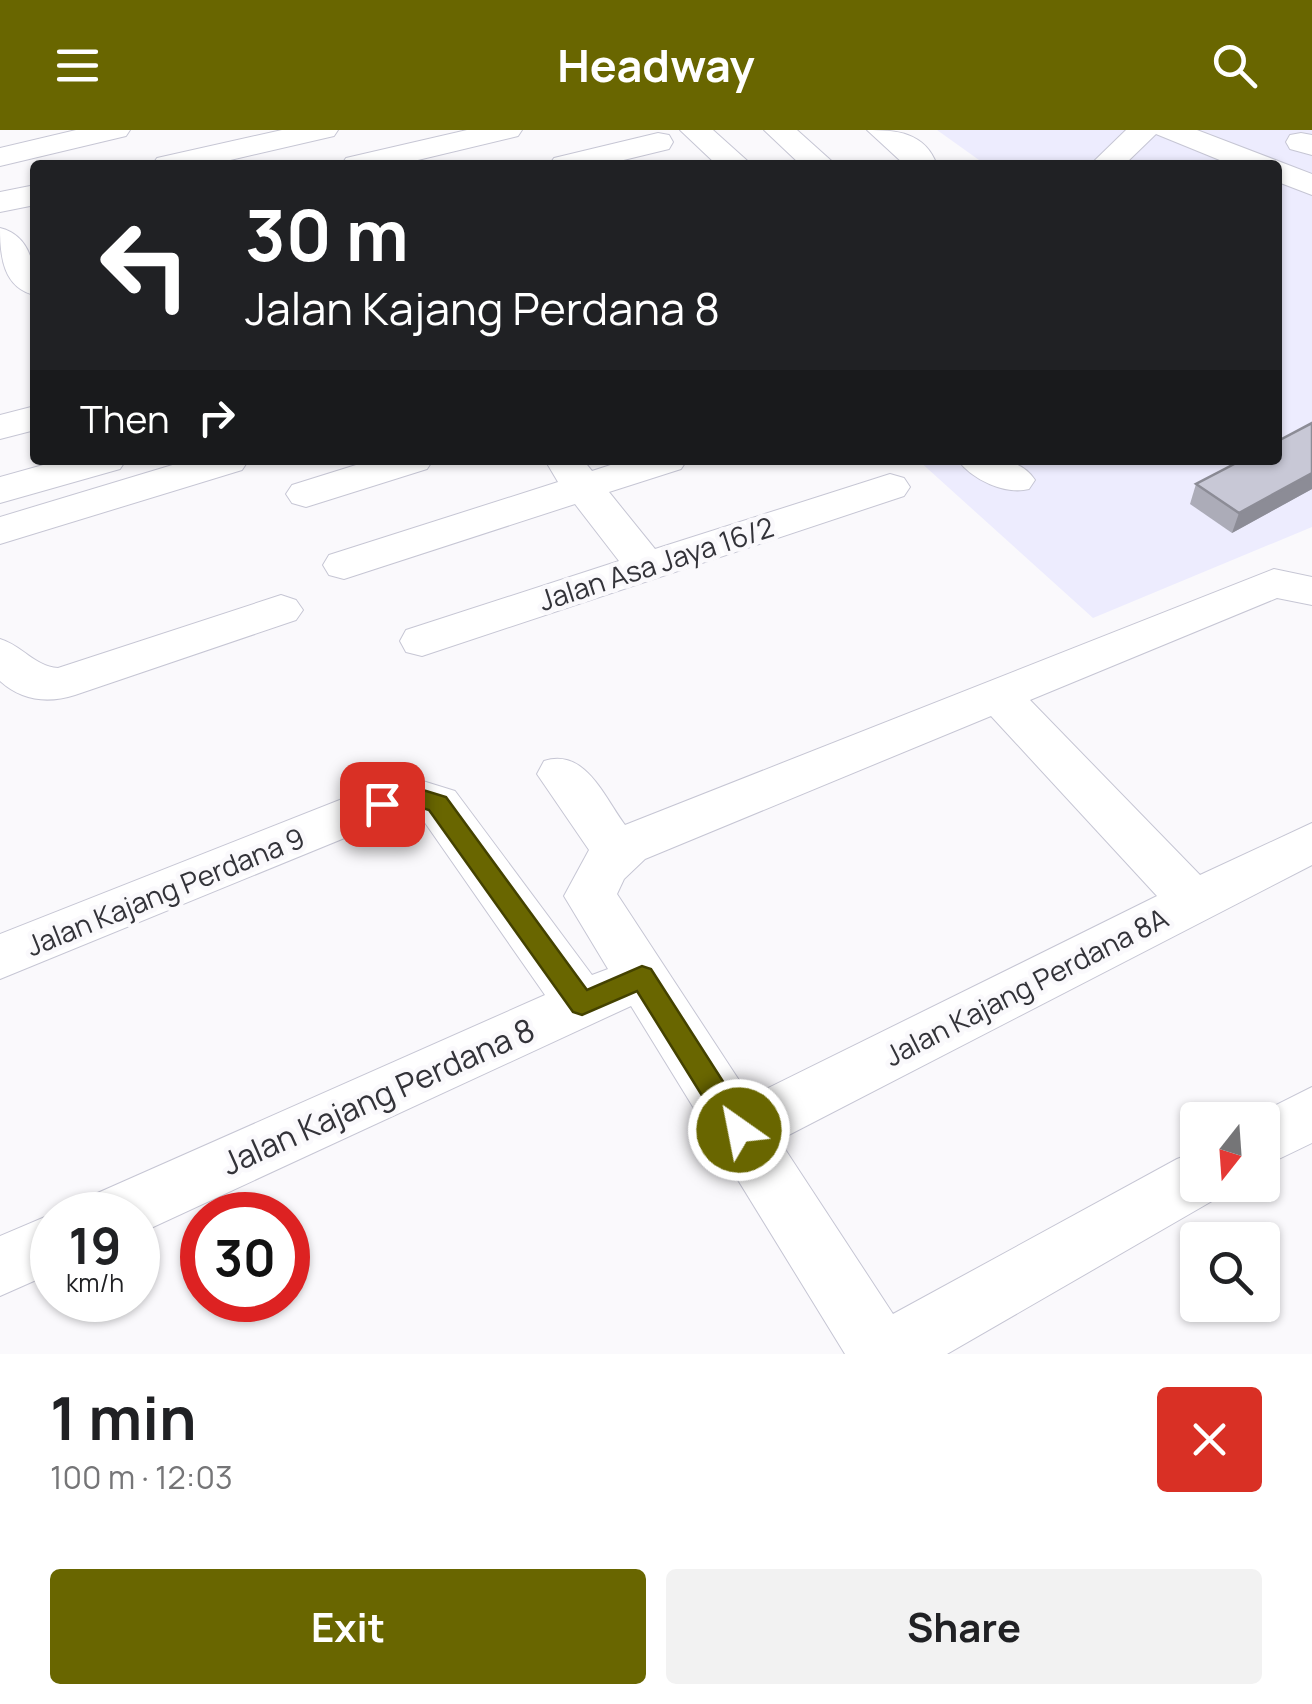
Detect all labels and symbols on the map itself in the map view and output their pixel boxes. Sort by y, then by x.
street label: Jalan Asa Jaya 16/2 [534,507,778,619]
pin [340,762,425,847]
street label: Jalan Kajang Perdana 9 [20,818,310,964]
street label: Jalan Kajang Perdana 8A [878,898,1174,1074]
street label: Jalan Kajang Perdana 8 [215,1007,541,1185]
position arrow [687,1078,791,1182]
north arrow [1180,1102,1280,1202]
speed limit sign: 30 [180,1192,310,1322]

